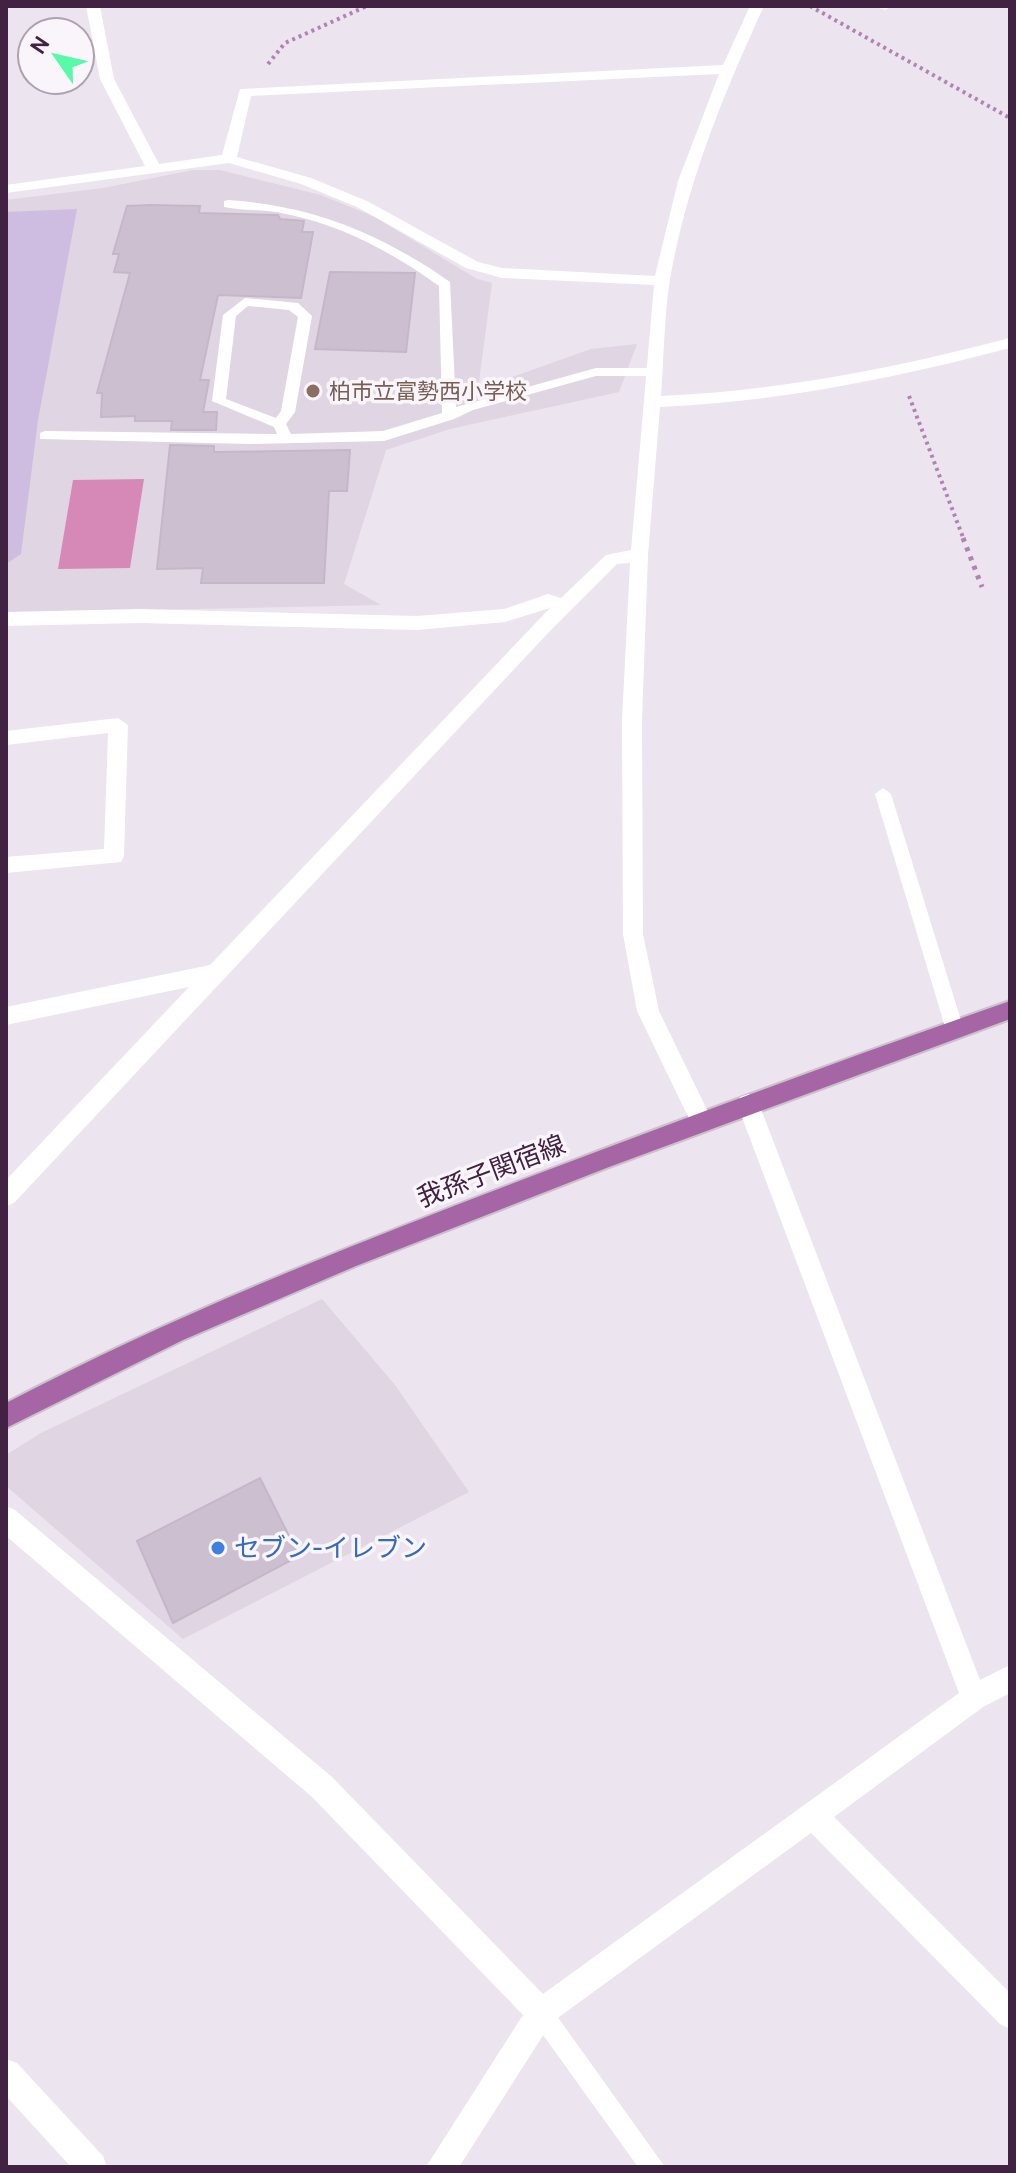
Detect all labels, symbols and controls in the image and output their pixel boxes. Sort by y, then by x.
north arrow [16,16,96,96]
text: N [24,31,55,59]
place label: 柏市立富勢西小学校 [329,378,527,405]
marker: 柏市立富勢西小学校 [304,382,322,400]
street label: 我孫子関宿線 [412,1128,570,1214]
place label: セブン-イレブン [234,1532,427,1564]
marker: セブン-イレブン [209,1539,227,1557]

